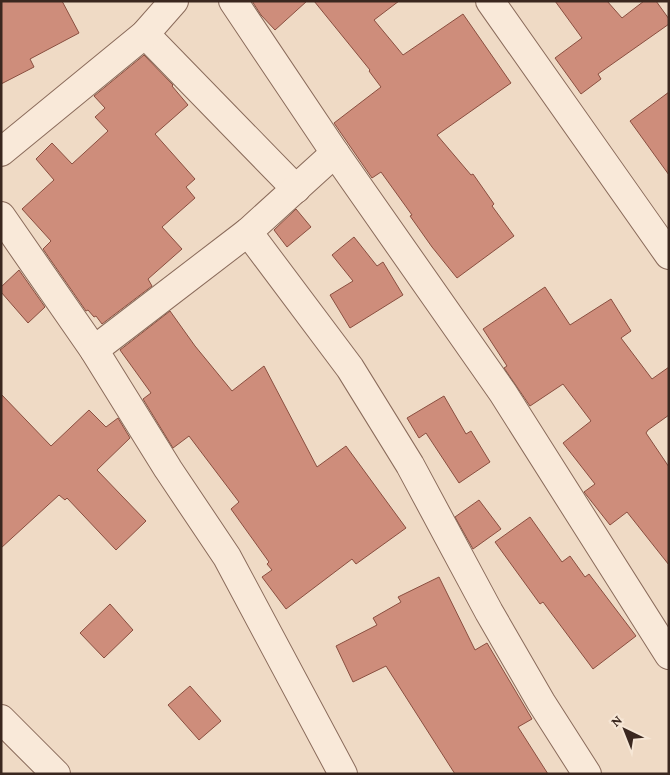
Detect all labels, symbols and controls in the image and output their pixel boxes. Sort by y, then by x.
north arrow [600,705,650,755]
text: N [607,711,625,730]

